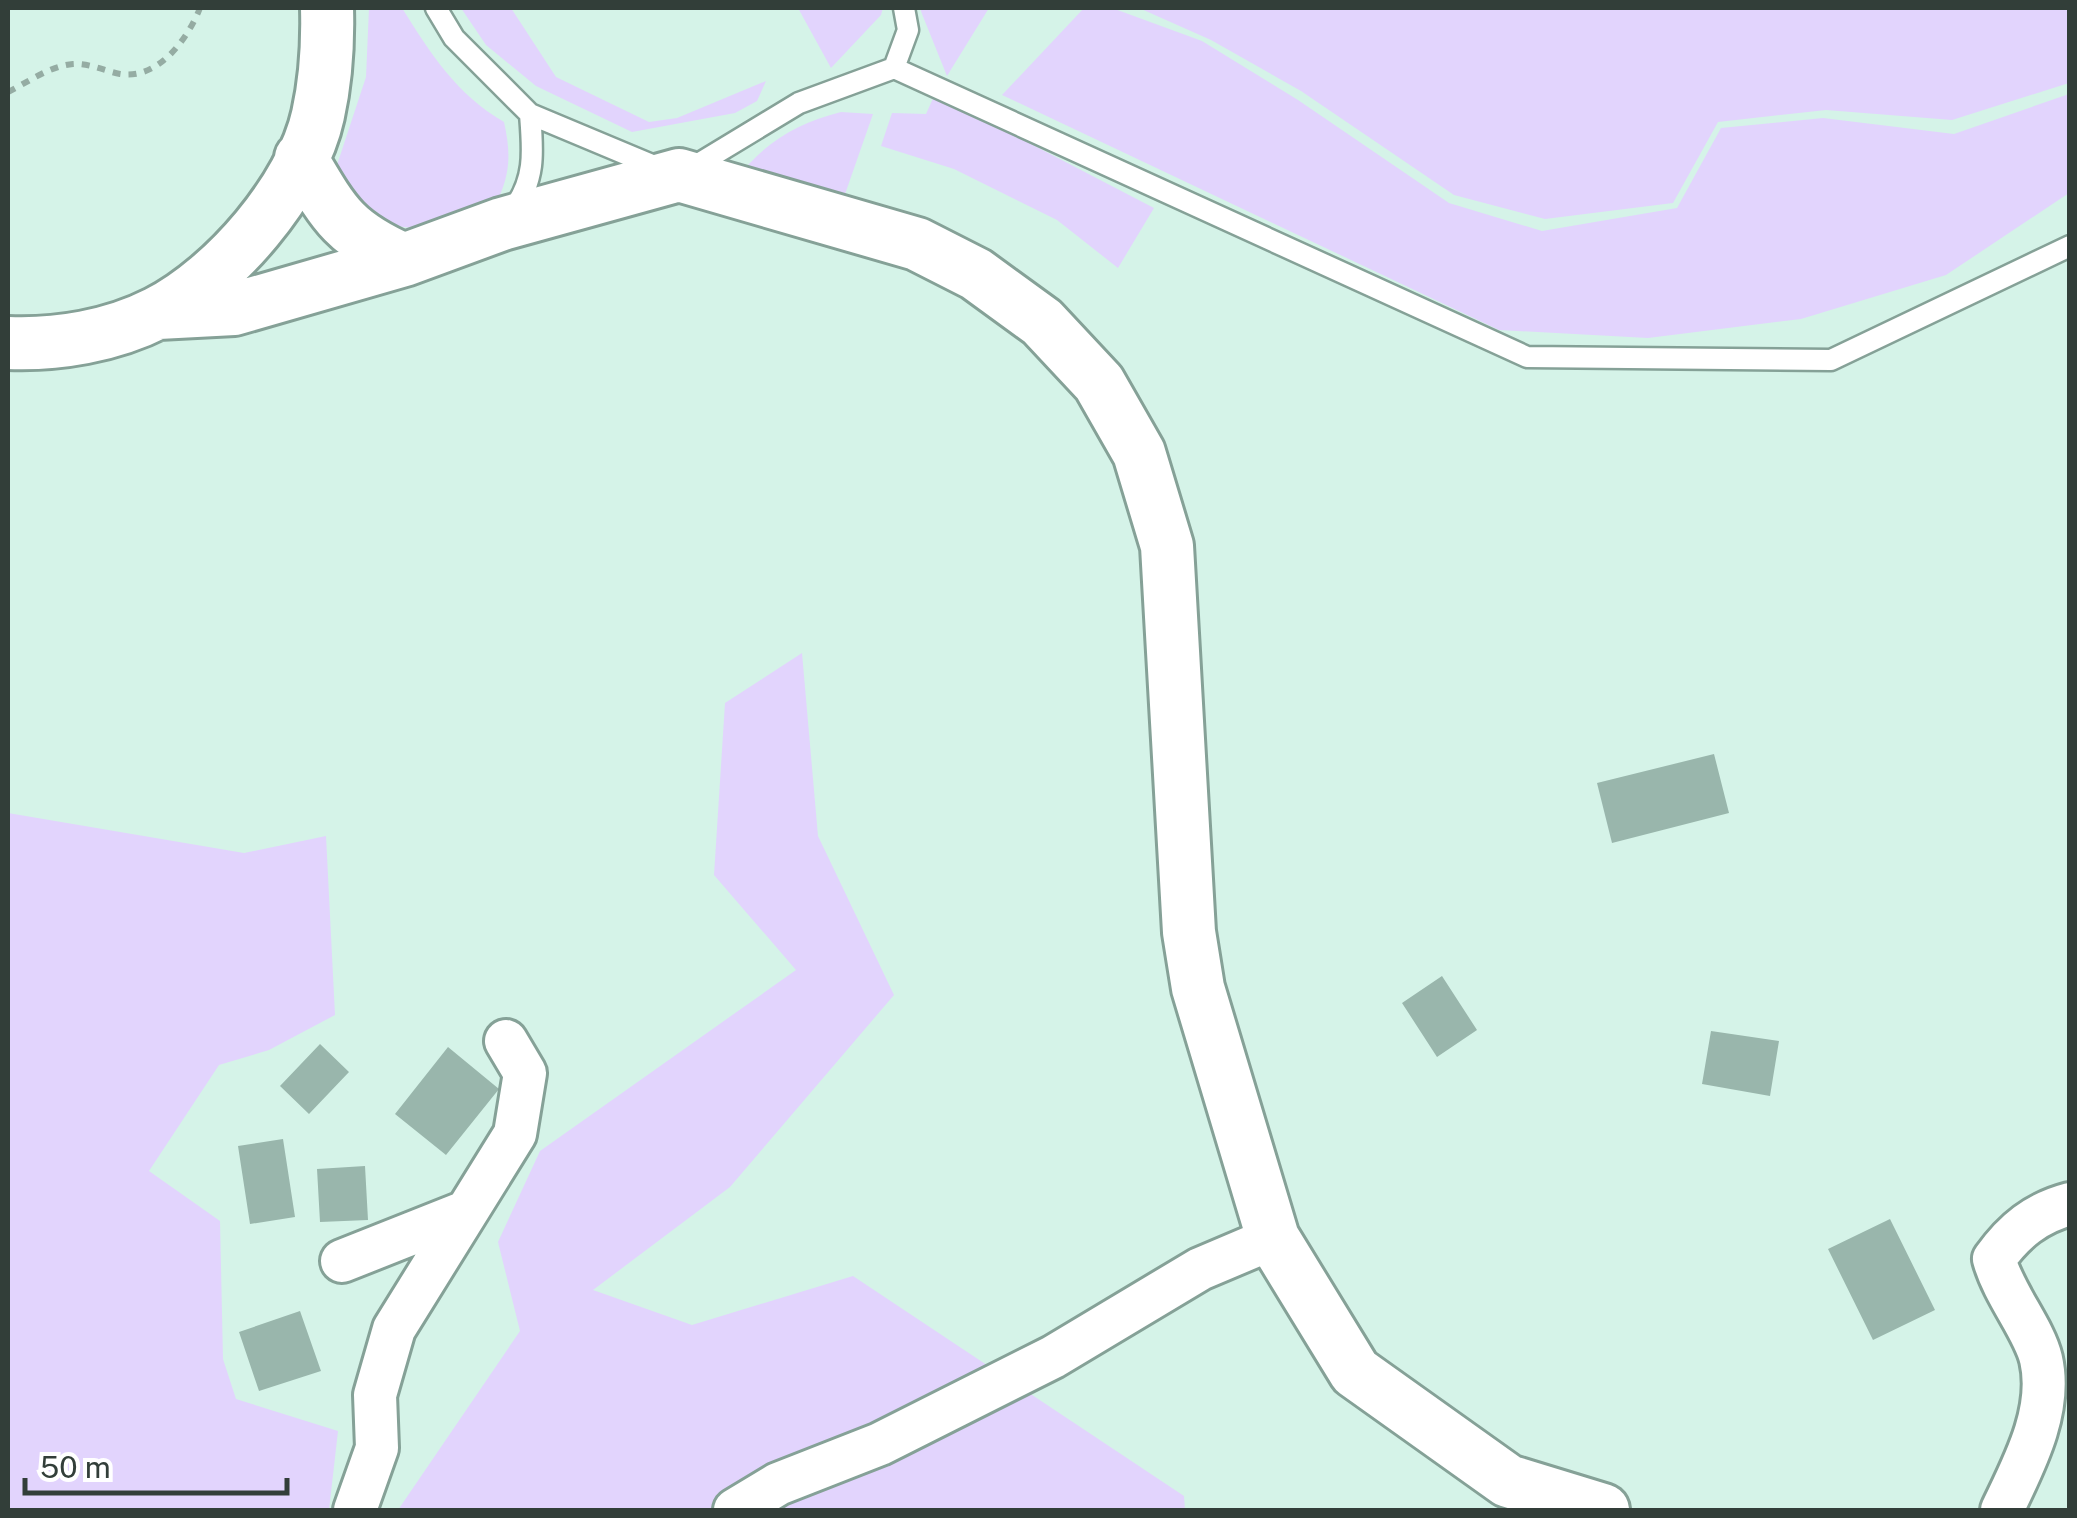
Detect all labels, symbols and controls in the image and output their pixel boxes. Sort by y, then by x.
scale bar [25,1433,288,1495]
text: 50 m [40,1449,111,1485]

